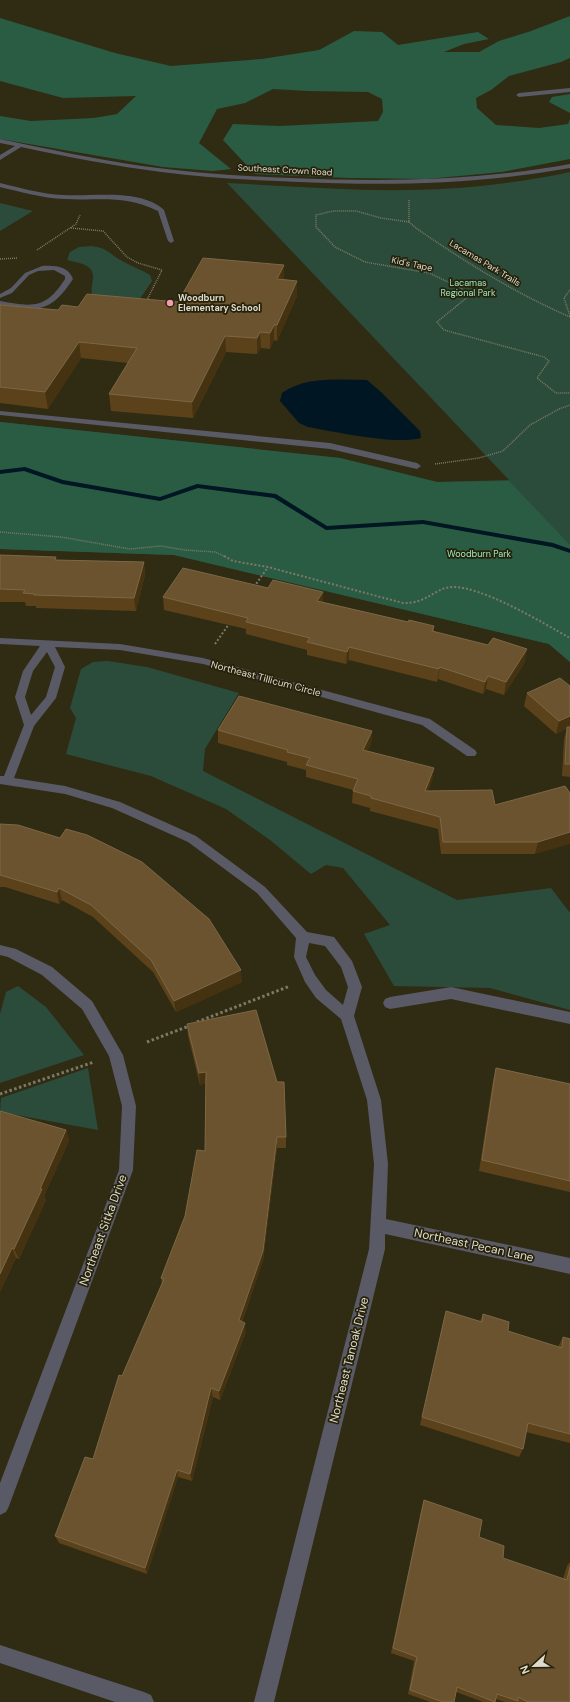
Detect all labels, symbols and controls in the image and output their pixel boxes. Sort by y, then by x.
street label: Southeast Crown Road [237,162,333,178]
street label: Lacamas Park Trails [447,237,523,289]
street label: Kid's Tape [390,254,434,274]
park label: Lacamas Regional Park [441,277,496,299]
place label: Woodburn Elementary School [178,292,261,314]
marker: Woodburn Elementary School [165,298,175,308]
park label: Woodburn Park [447,548,511,560]
street label: Northeast Tillicum Circle [209,658,323,700]
street label: Northeast Sitka Drive [75,1172,131,1288]
street label: Northeast Pecan Lane [413,1225,535,1266]
street label: Northeast Tanoak Drive [326,1295,372,1425]
north arrow [514,1646,554,1686]
text: N [517,1663,533,1676]

